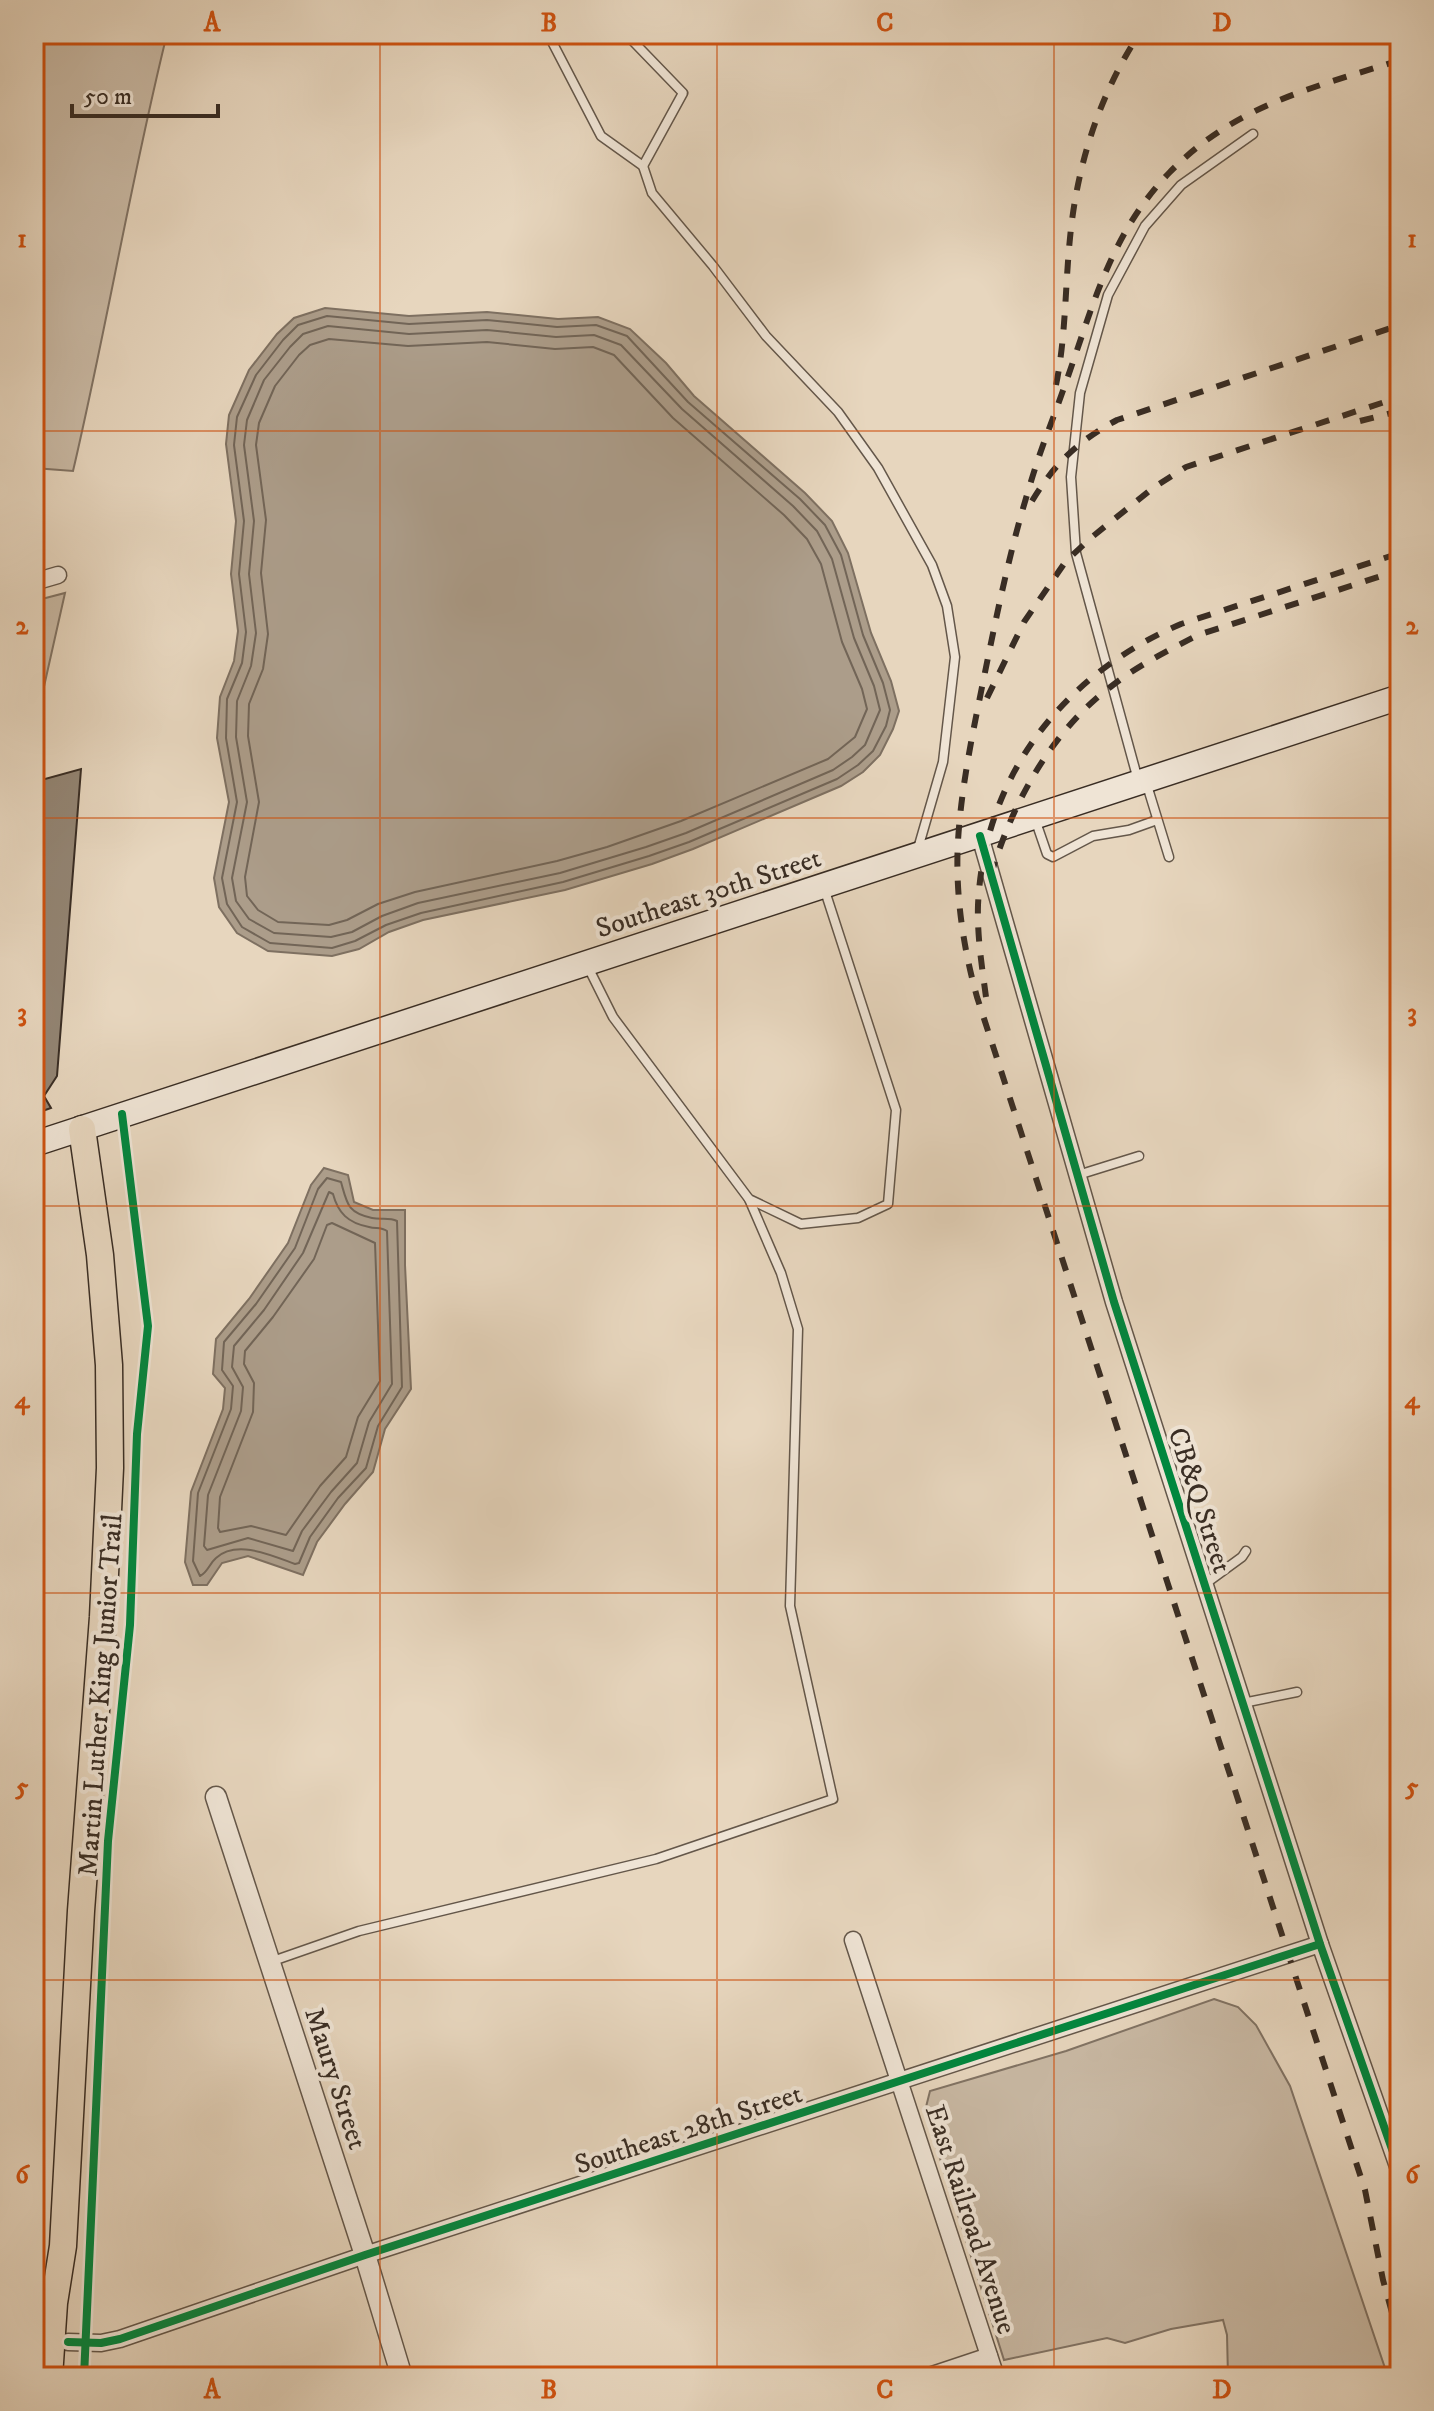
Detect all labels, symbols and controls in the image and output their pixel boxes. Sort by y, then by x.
text: A [203,7,222,40]
text: B [541,7,557,40]
text: C [876,7,894,40]
text: D [1212,7,1232,40]
scale bar [72,68,218,118]
text: 50 m [84,82,132,112]
text: 1 [17,223,27,256]
text: 1 [1407,223,1417,256]
text: 2 [16,610,30,643]
text: 2 [1406,610,1420,643]
street label: Southeast 30th Street [591,841,825,946]
text: 3 [17,997,27,1030]
text: 3 [1407,997,1417,1030]
text: 4 [15,1384,31,1417]
text: 4 [1405,1384,1421,1417]
street label: CB&Q Street [1160,1423,1240,1578]
street label: Martin Luther King Junior Trail [70,1512,131,1878]
text: 5 [15,1771,29,1804]
text: 5 [1405,1771,1419,1804]
street label: Maury Street [296,2003,375,2154]
street label: Southeast 28th Street [570,2076,807,2183]
street label: East Railroad Avenue [917,2100,1024,2338]
text: 6 [15,2159,30,2192]
text: 6 [1405,2159,1420,2192]
text: A [203,2374,222,2407]
text: B [541,2374,557,2407]
text: C [876,2374,894,2407]
text: D [1212,2374,1232,2407]

